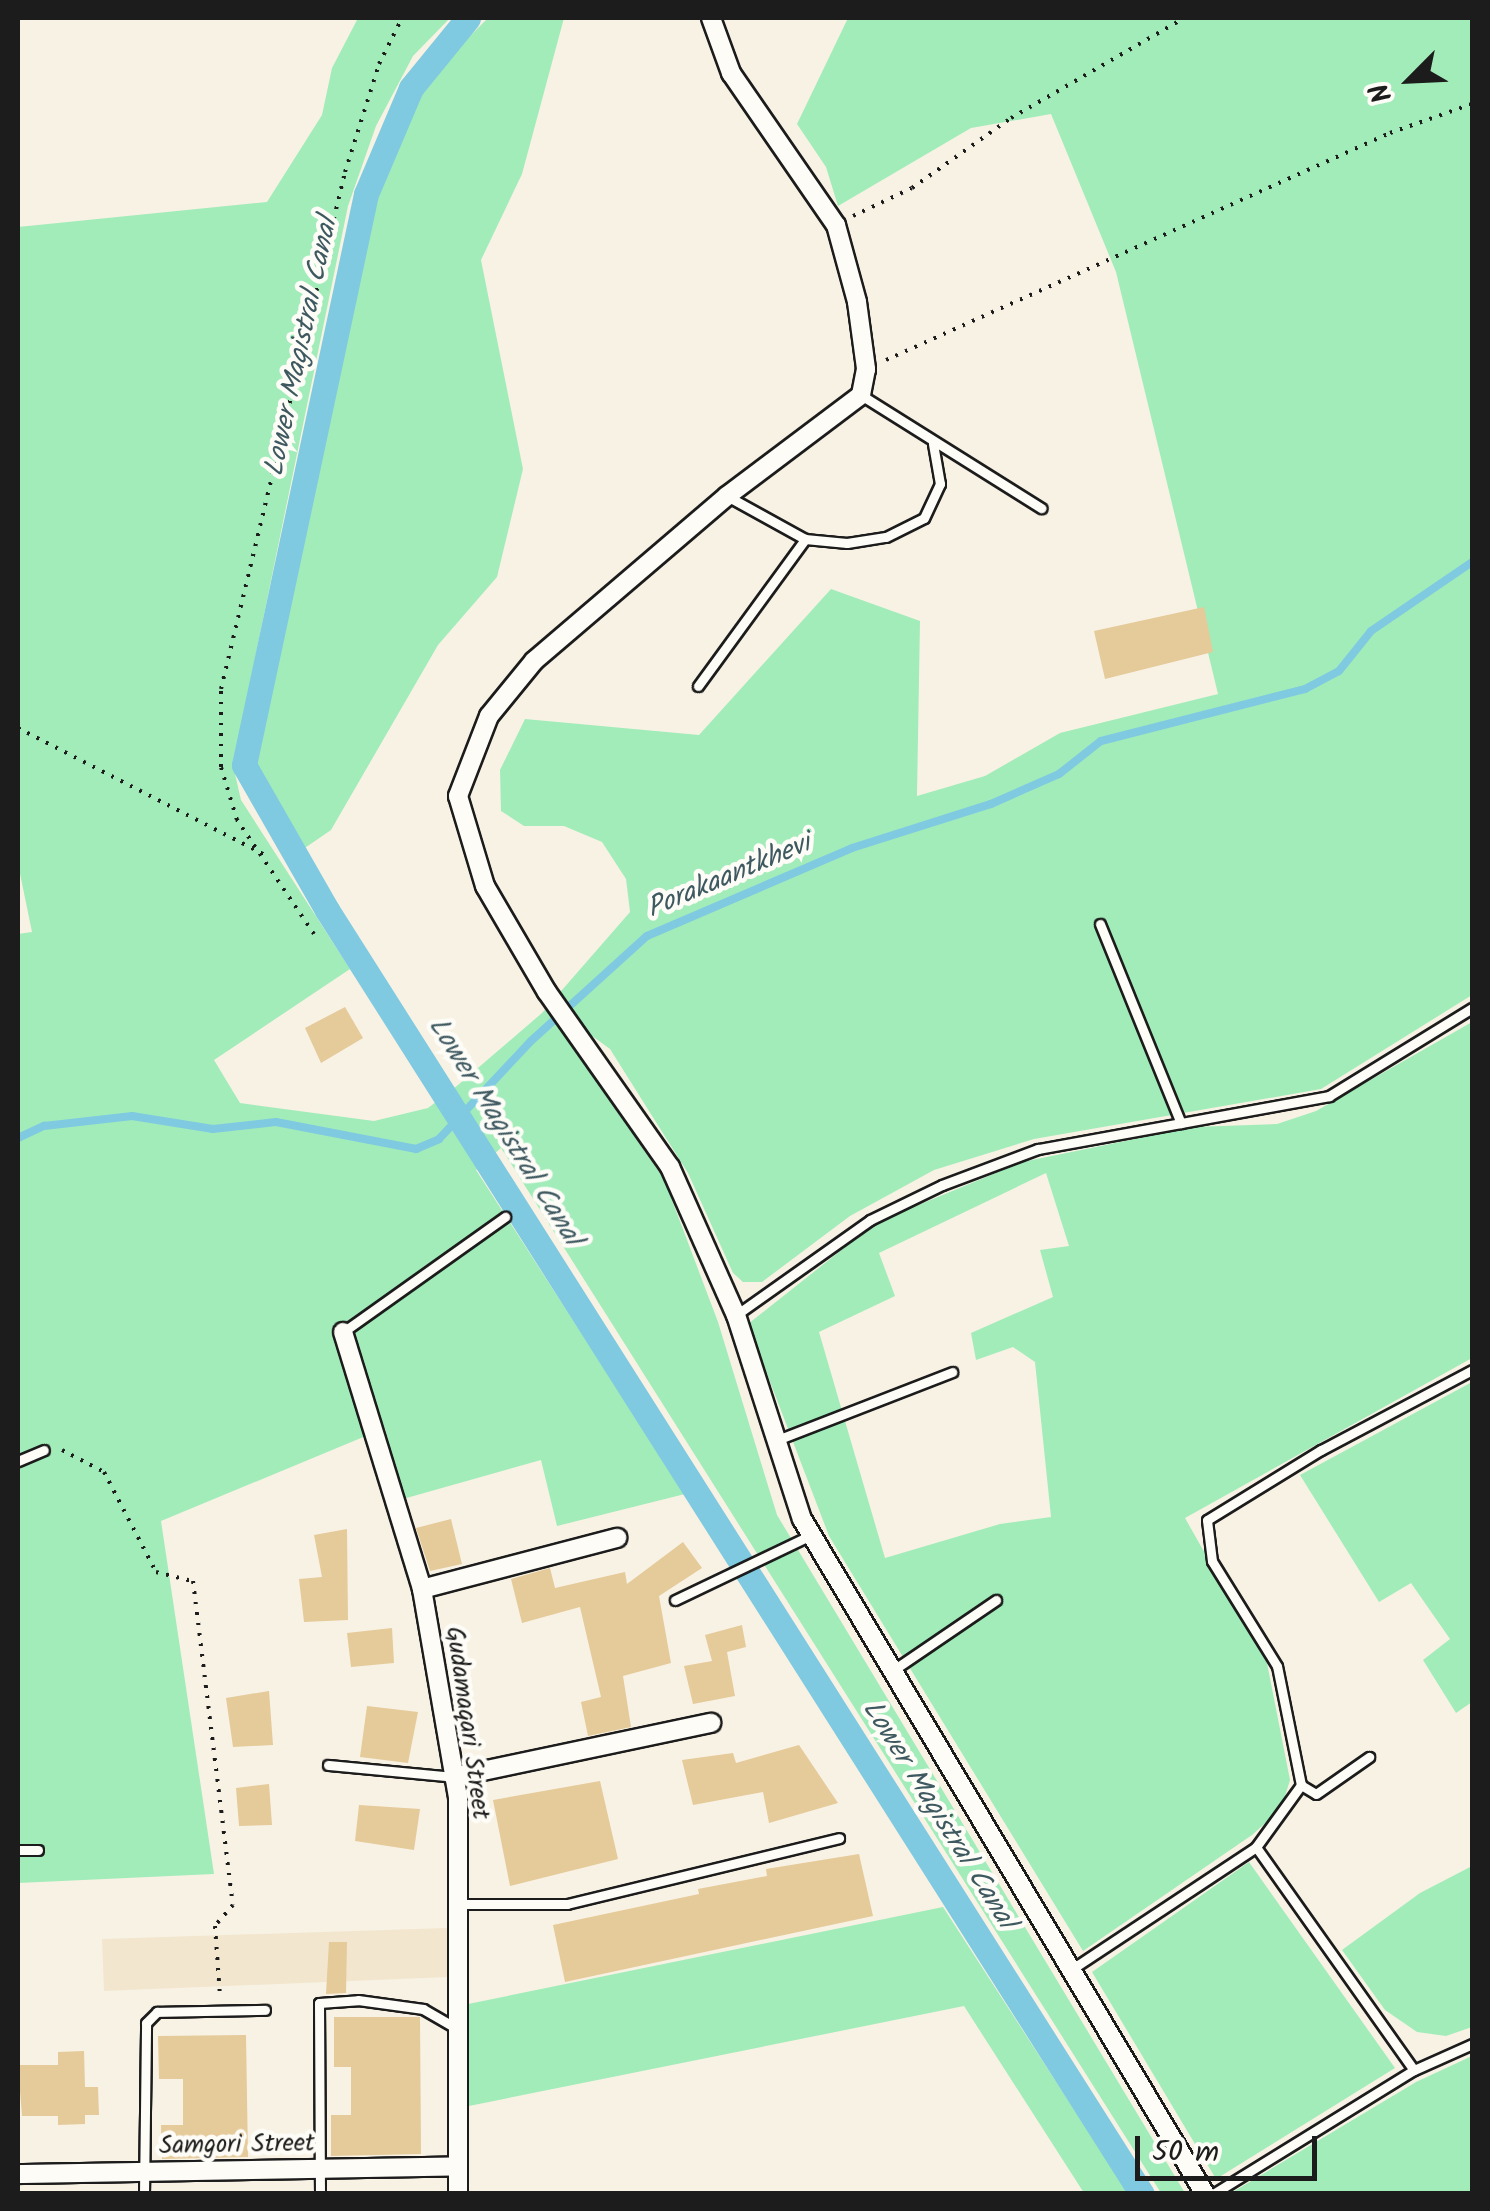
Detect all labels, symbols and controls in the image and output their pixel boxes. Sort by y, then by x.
north arrow [1360,30,1460,130]
text: N [1358,75,1406,110]
water label: Lower Magistral Canal [258,215,346,479]
water label: Porakaantkhevi [642,827,816,927]
water label: Lower Magistral Canal [420,1012,588,1252]
street label: Gudamaqari Street [439,1625,495,1821]
water label: Lower Magistral Canal [854,1695,1022,1935]
scale bar [1140,2116,1322,2178]
street label: Samgori Street [159,2129,315,2161]
text: 50 m [1152,2129,1219,2177]

